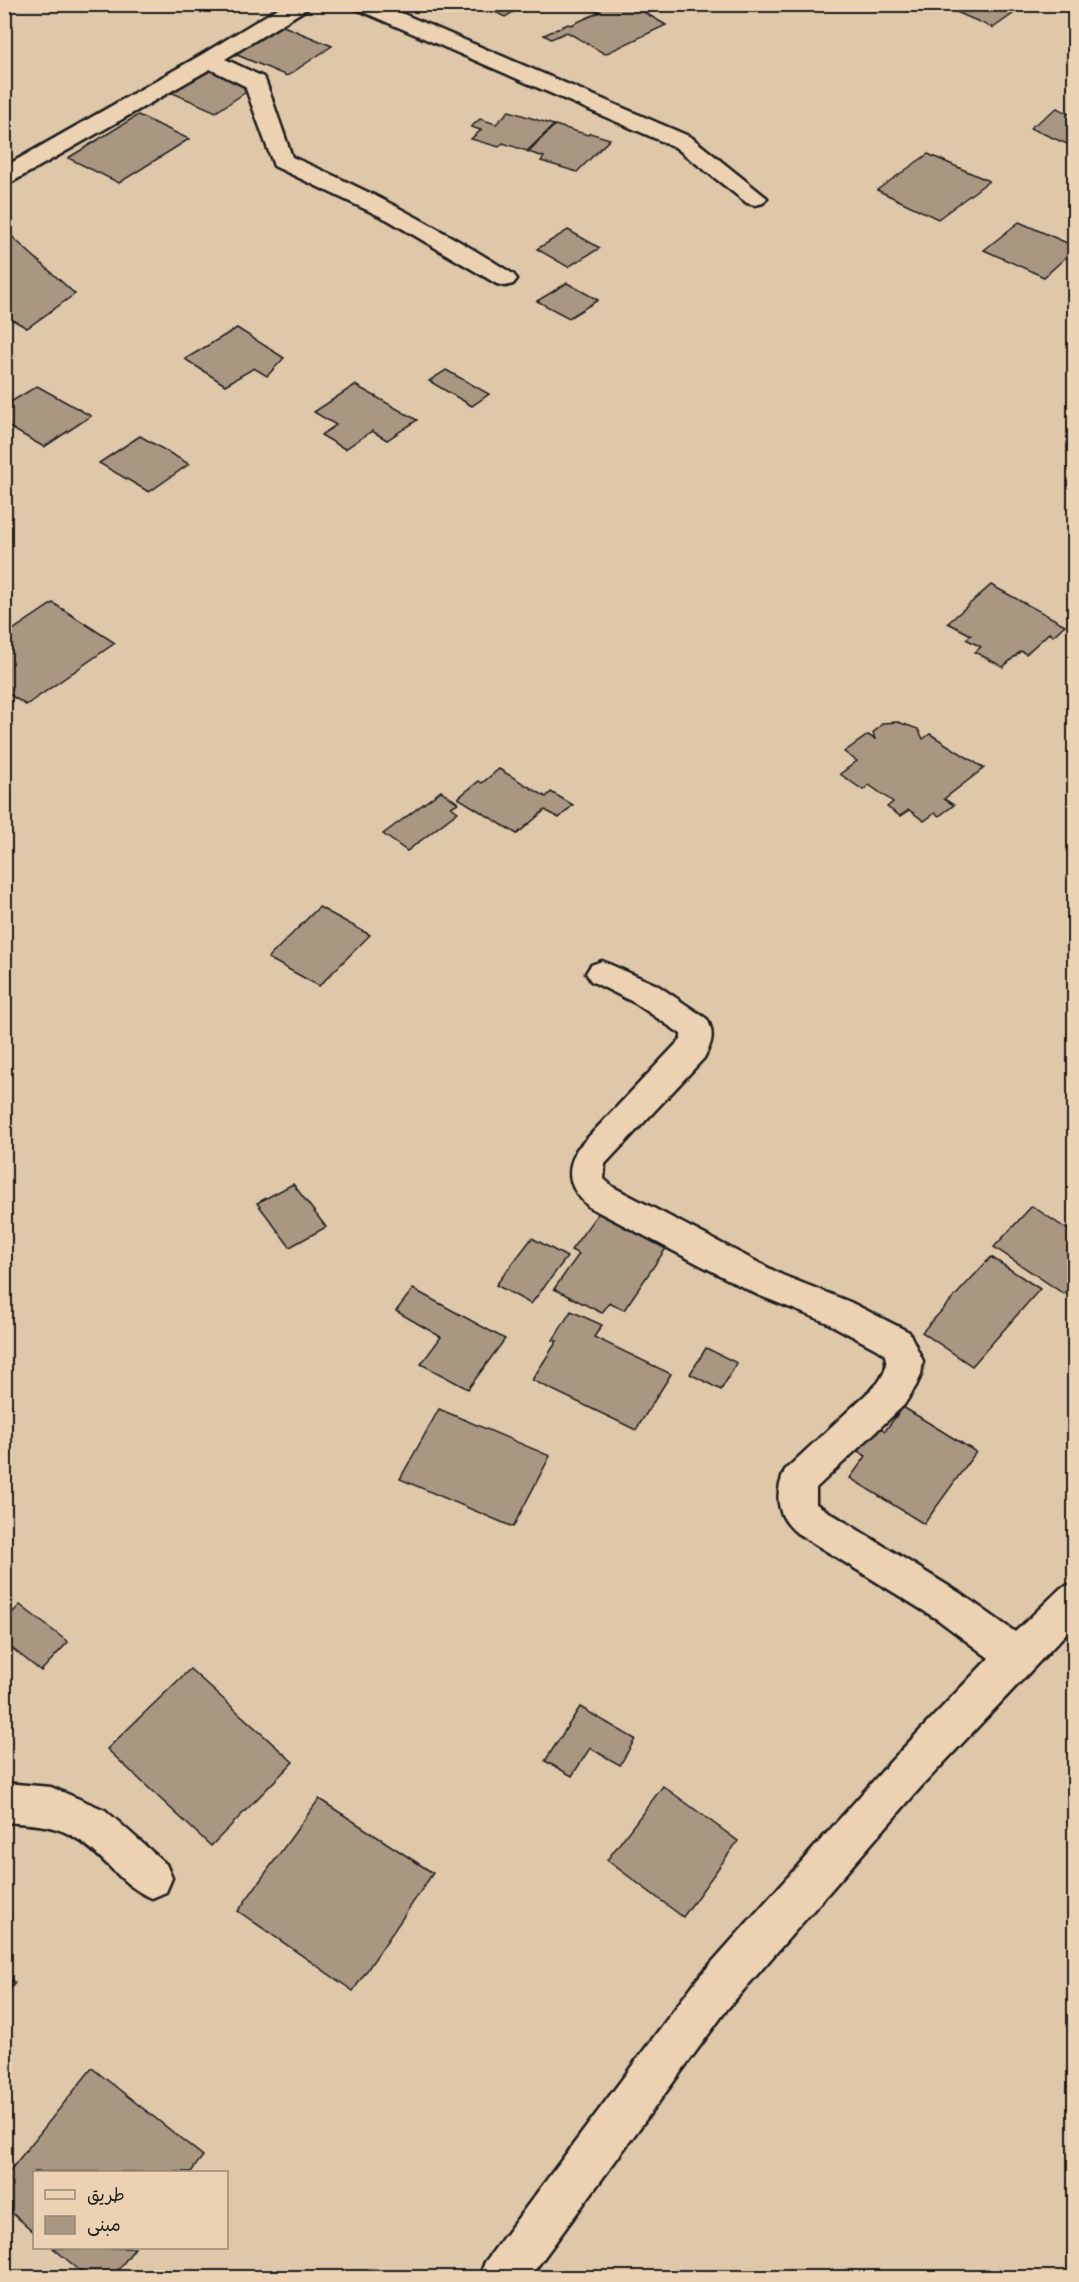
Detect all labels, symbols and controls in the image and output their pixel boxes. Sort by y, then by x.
legend [33,2171,228,2249]
text: طريق [87,2180,125,2207]
text: مبنى [87,2210,121,2237]

